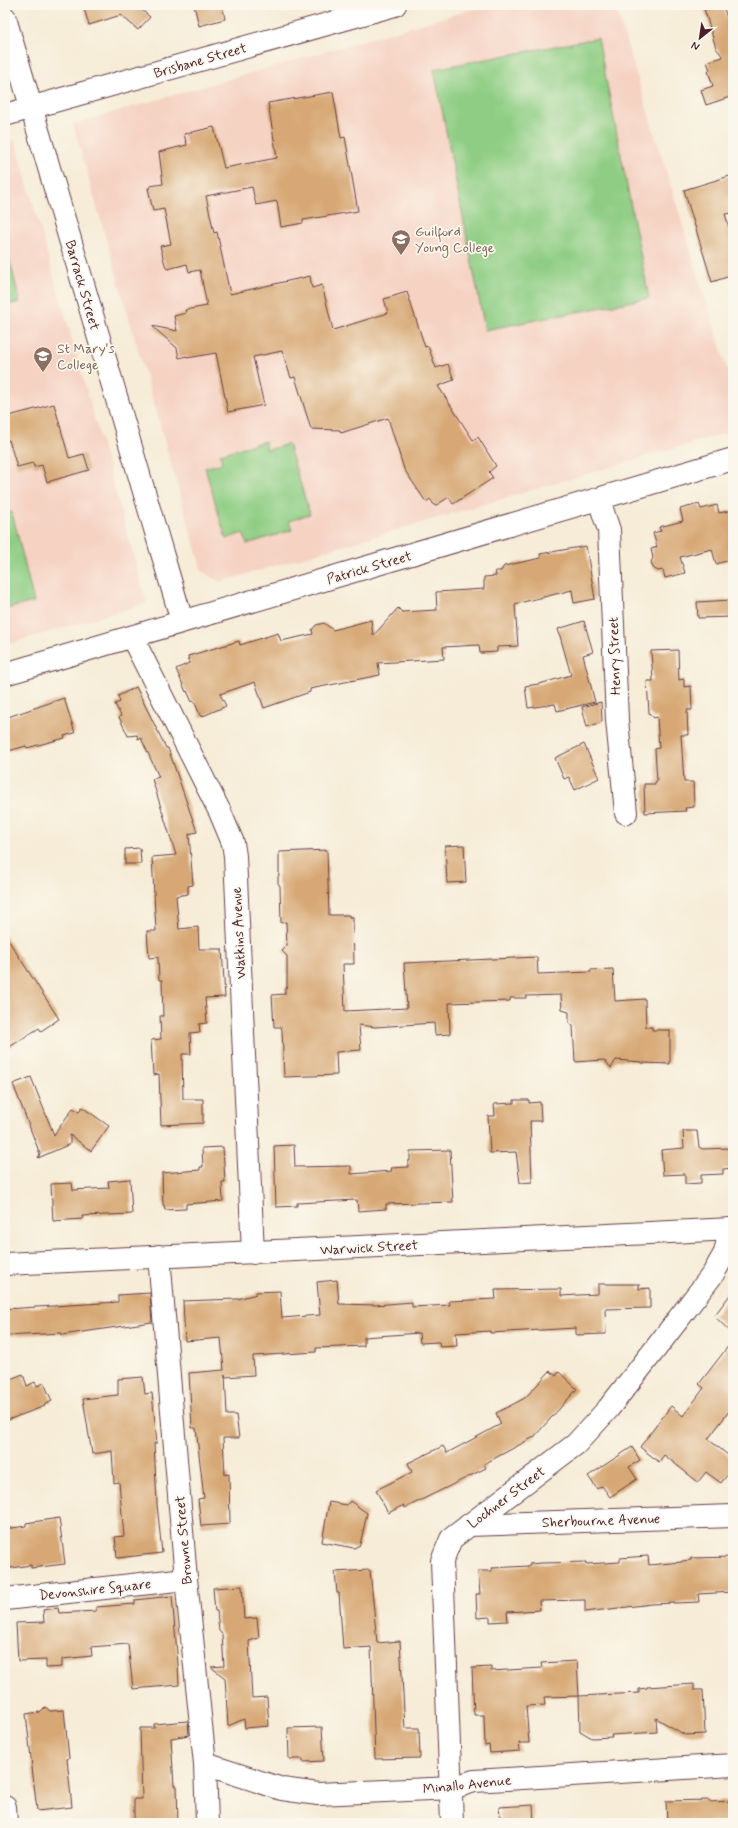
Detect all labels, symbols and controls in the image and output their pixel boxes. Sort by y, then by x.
north arrow [680,18,720,58]
text: N [689,38,702,54]
street label: Brisbane Street [152,39,249,83]
place label: Guilford Young College [415,223,495,258]
school or university icon: Guilford Young College [390,228,412,256]
street label: Barrack Street [61,238,104,333]
place label: St Mary's College [57,340,115,374]
school or university icon: St Mary's College [32,345,54,373]
street label: Patrick Street [325,547,414,589]
street label: Henry Street [605,617,625,695]
street label: Watkins Avenue [228,886,250,979]
street label: Warwick Street [320,1236,419,1260]
street label: Lochner Street [464,1462,549,1533]
street label: Browne Street [171,1494,197,1585]
street label: Sherbourne Avenue [542,1510,661,1532]
street label: Devonshire Square [38,1575,152,1605]
street label: Minallo Avenue [422,1771,512,1799]

